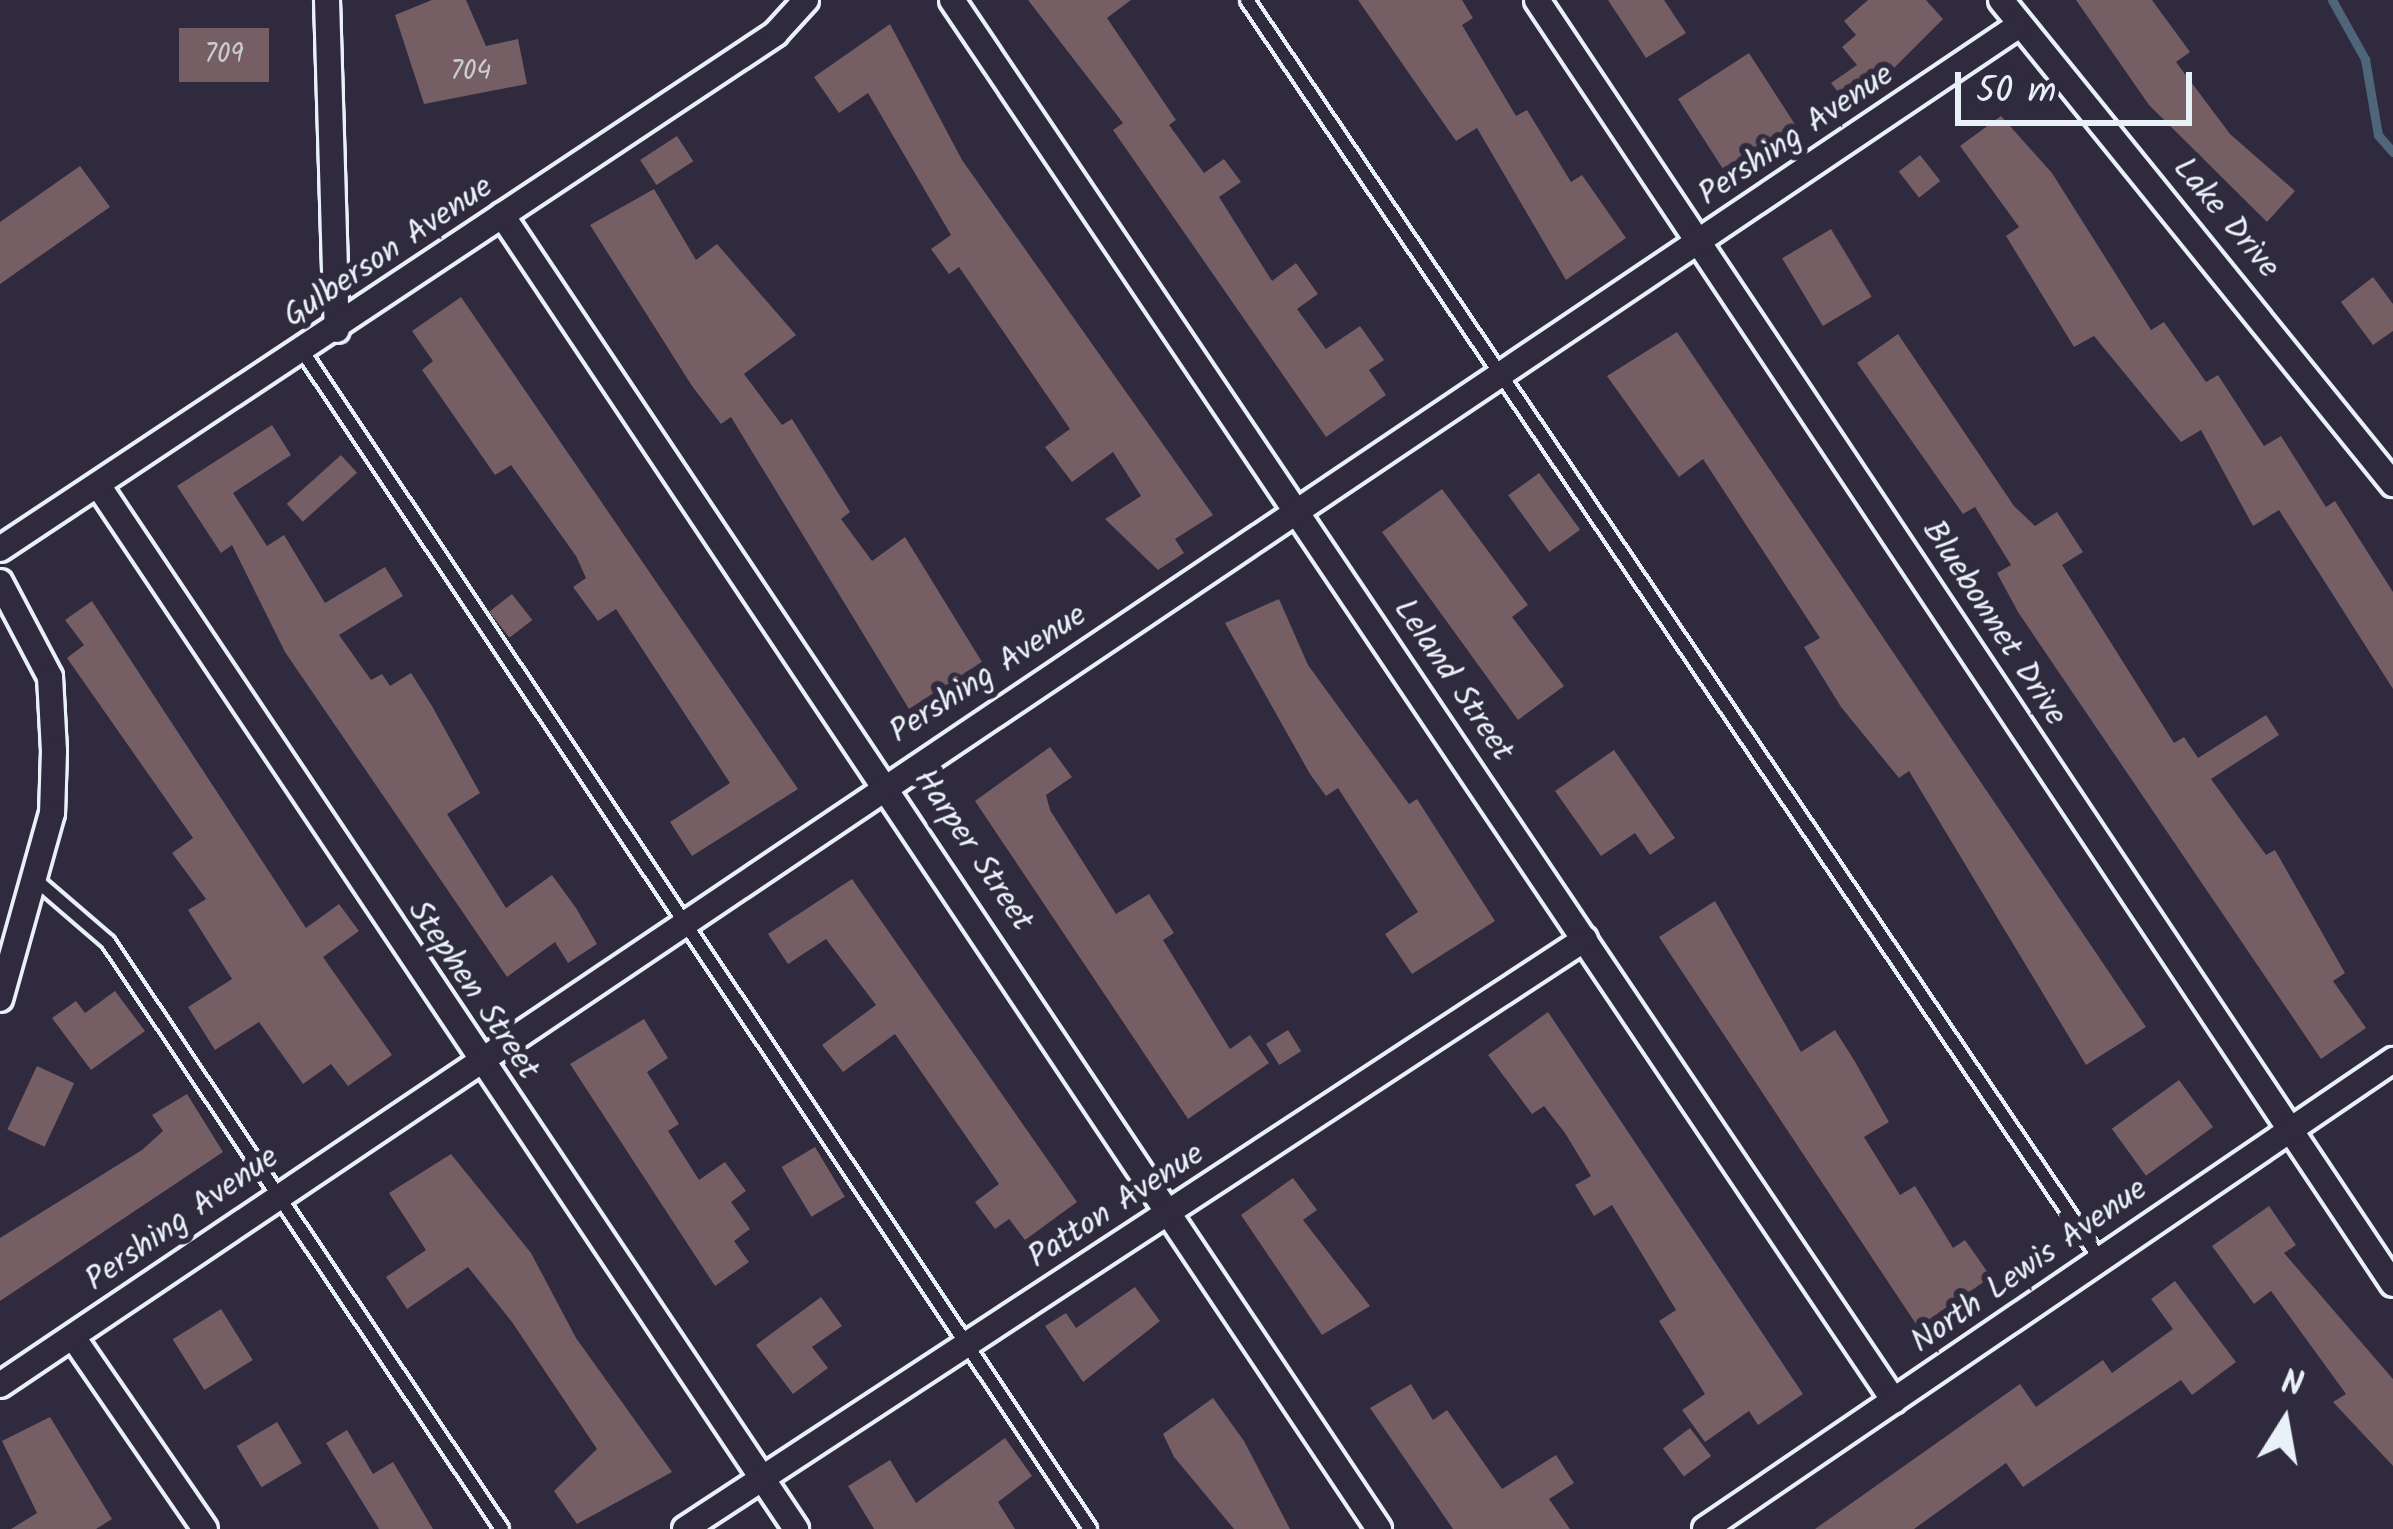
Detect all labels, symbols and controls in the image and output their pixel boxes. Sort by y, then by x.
house number: 709 [204,39,244,71]
scale bar [1961,48,2198,122]
house number: 704 [451,56,491,88]
street label: Pershing Avenue [1692,56,1902,216]
text: 50 m [1976,64,2056,121]
street label: Lake Drive [2163,150,2287,288]
street label: Gulberson Avenue [277,168,501,338]
street label: Bluebonnet Drive [1912,514,2074,734]
street label: Leland Street [1383,592,1521,770]
street label: Pershing Avenue [883,597,1095,753]
street label: Harper Street [903,762,1041,940]
street label: Stephen Street [397,894,547,1088]
street label: Patton Avenue [1022,1135,1212,1279]
street label: Pershing Avenue [79,1139,287,1301]
street label: North Lewis Avenue [1904,1171,2156,1363]
text: N [2277,1357,2307,1413]
north arrow [2225,1361,2345,1481]

